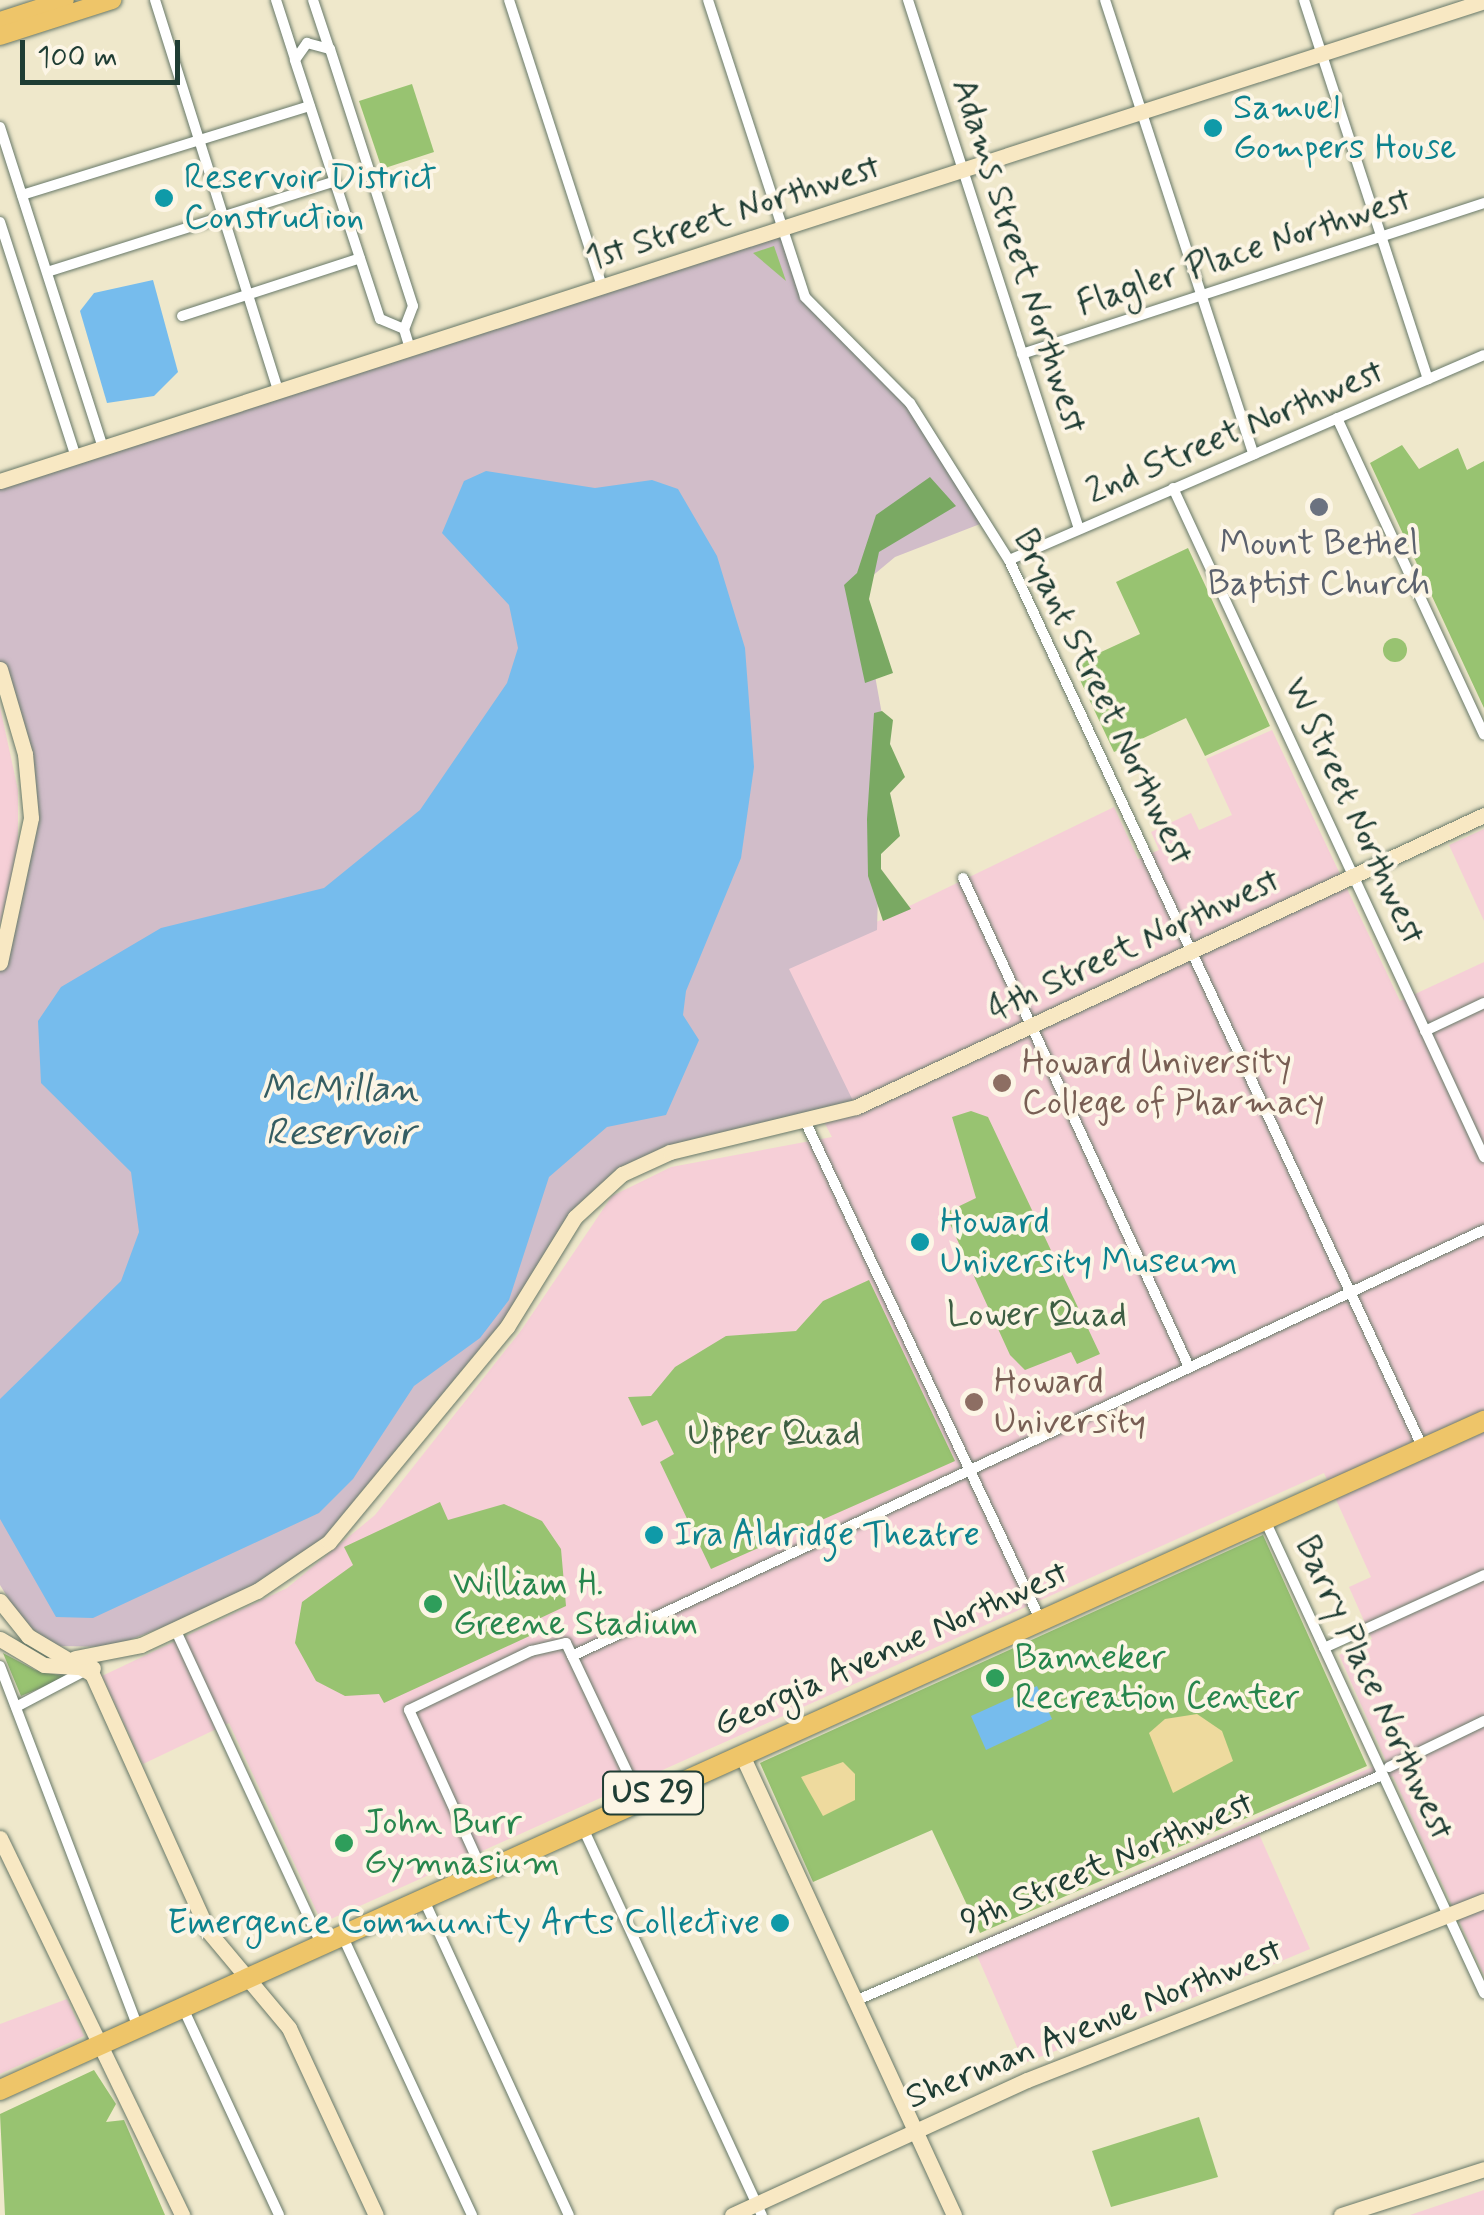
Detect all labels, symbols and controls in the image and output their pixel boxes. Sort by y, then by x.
scale bar [25,20,185,82]
text: 100 m [37,38,118,77]
street label: Adams Street Northwest [942,74,1096,438]
place label: Samuel Gompers House [1233,87,1457,169]
marker: Samuel Gompers House [1202,117,1224,139]
street label: 1st Street Northwest [581,146,885,280]
place label: Reservoir District Construction [184,157,435,239]
street label: Flagler Place Northwest [1073,179,1415,325]
marker: Reservoir District Construction [153,187,175,209]
street label: 2nd Street Northwest [1080,350,1390,514]
marker: Mount Bethel Baptist Church [1308,496,1330,518]
street label: Bryant Street Northwest [1004,523,1202,871]
place label: Mount Bethel Baptist Church [1208,523,1430,605]
street label: W Street Northwest [1272,667,1436,955]
street label: 4th Street Northwest [982,859,1286,1031]
place label: Howard University College of Pharmacy [1022,1042,1325,1124]
water label: McMillan Reservoir [261,1067,419,1156]
marker: Howard University College of Pharmacy [991,1072,1013,1094]
place label: Howard University Museum [940,1201,1238,1283]
marker: Howard University Museum [909,1231,931,1253]
park label: Lower Quad [948,1294,1126,1336]
place label: Howard University [994,1361,1146,1443]
marker: Howard University [963,1391,985,1413]
park label: Upper Quad [689,1413,859,1455]
place label: Ira Aldridge Theatre [674,1514,979,1556]
marker: Ira Aldridge Theatre [643,1524,665,1546]
street label: Barry Place Northwest [1285,1529,1463,1847]
street label: Georgia Avenue Northwest [705,1551,1077,1747]
place label: William H. Greene Stadium [453,1563,698,1645]
marker: William H. Greene Stadium [422,1593,444,1615]
place label: Banneker Recreation Center [1015,1637,1294,1719]
marker: Banneker Recreation Center [984,1667,1006,1689]
road number: US 29 [600,1766,706,1820]
street label: 9th Street Northwest [955,1783,1259,1943]
place label: John Burr Gymnasium [364,1802,560,1884]
marker: John Burr Gymnasium [333,1832,355,1854]
place label: Emergence Community Arts Collective [188,1902,760,1944]
marker: Emergence Community Arts Collective [769,1912,791,1934]
street label: Sherman Avenue Northwest [896,1928,1292,2120]

